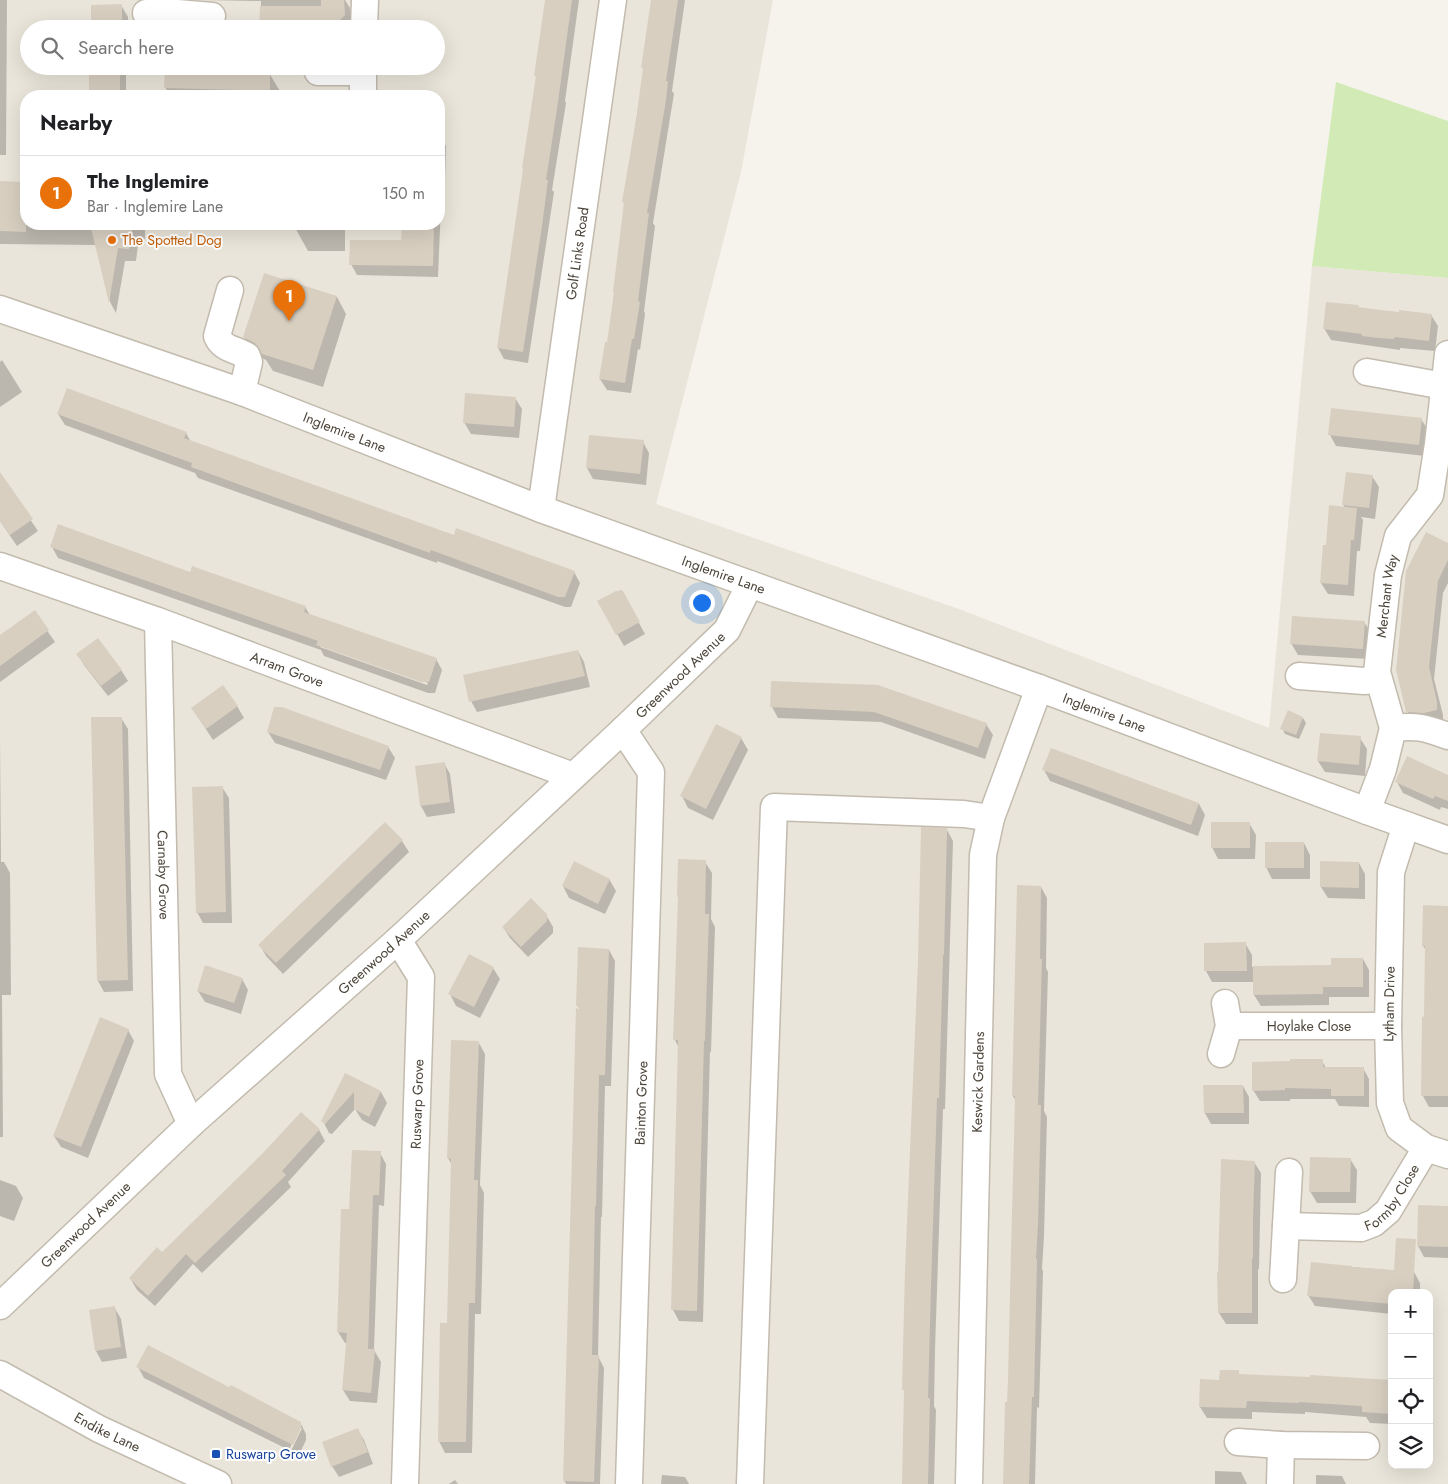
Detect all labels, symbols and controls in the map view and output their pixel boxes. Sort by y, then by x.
search box [20,20,445,75]
icon: search [38,34,66,62]
text: Search here [78,34,174,61]
text: Nearby [40,108,112,138]
text: The Inglemire [87,168,209,195]
text: 1 [52,182,60,205]
text: 150 m [382,182,425,205]
text: Bar · Inglemire Lane [87,195,223,218]
street label: Golf Links Road [561,206,594,301]
place label: The Spotted Dog [122,230,222,250]
marker: The Spotted Dog [106,234,118,246]
pin: 1 [273,280,305,321]
street label: Inglemire Lane [300,407,389,457]
street label: Inglemire Lane [679,550,768,599]
street label: Merchant Way [1371,551,1403,639]
your location [689,590,715,616]
street label: Greenwood Avenue [631,627,730,723]
street label: Arram Grove [248,646,326,692]
street label: Inglemire Lane [1060,688,1149,737]
street label: Carnaby Grove [153,830,175,920]
street label: Greenwood Avenue [333,905,434,999]
street label: Lytham Drive [1378,966,1400,1042]
street label: Hoylake Close [1267,1016,1351,1036]
street label: Keswick Gardens [967,1031,989,1133]
street label: Ruswarp Grove [405,1059,429,1149]
street label: Bainton Grove [630,1061,652,1145]
street label: Formby Close [1361,1160,1424,1236]
street label: Greenwood Avenue [36,1177,135,1272]
map controls [1388,1289,1433,1469]
button: + [1388,1289,1433,1334]
button: − [1388,1334,1433,1379]
button: locate [1388,1379,1433,1424]
street label: Endike Lane [70,1407,144,1457]
button: layers [1388,1424,1433,1469]
place label: Ruswarp Grove [226,1444,316,1464]
marker: Ruswarp Grove [210,1448,222,1460]

